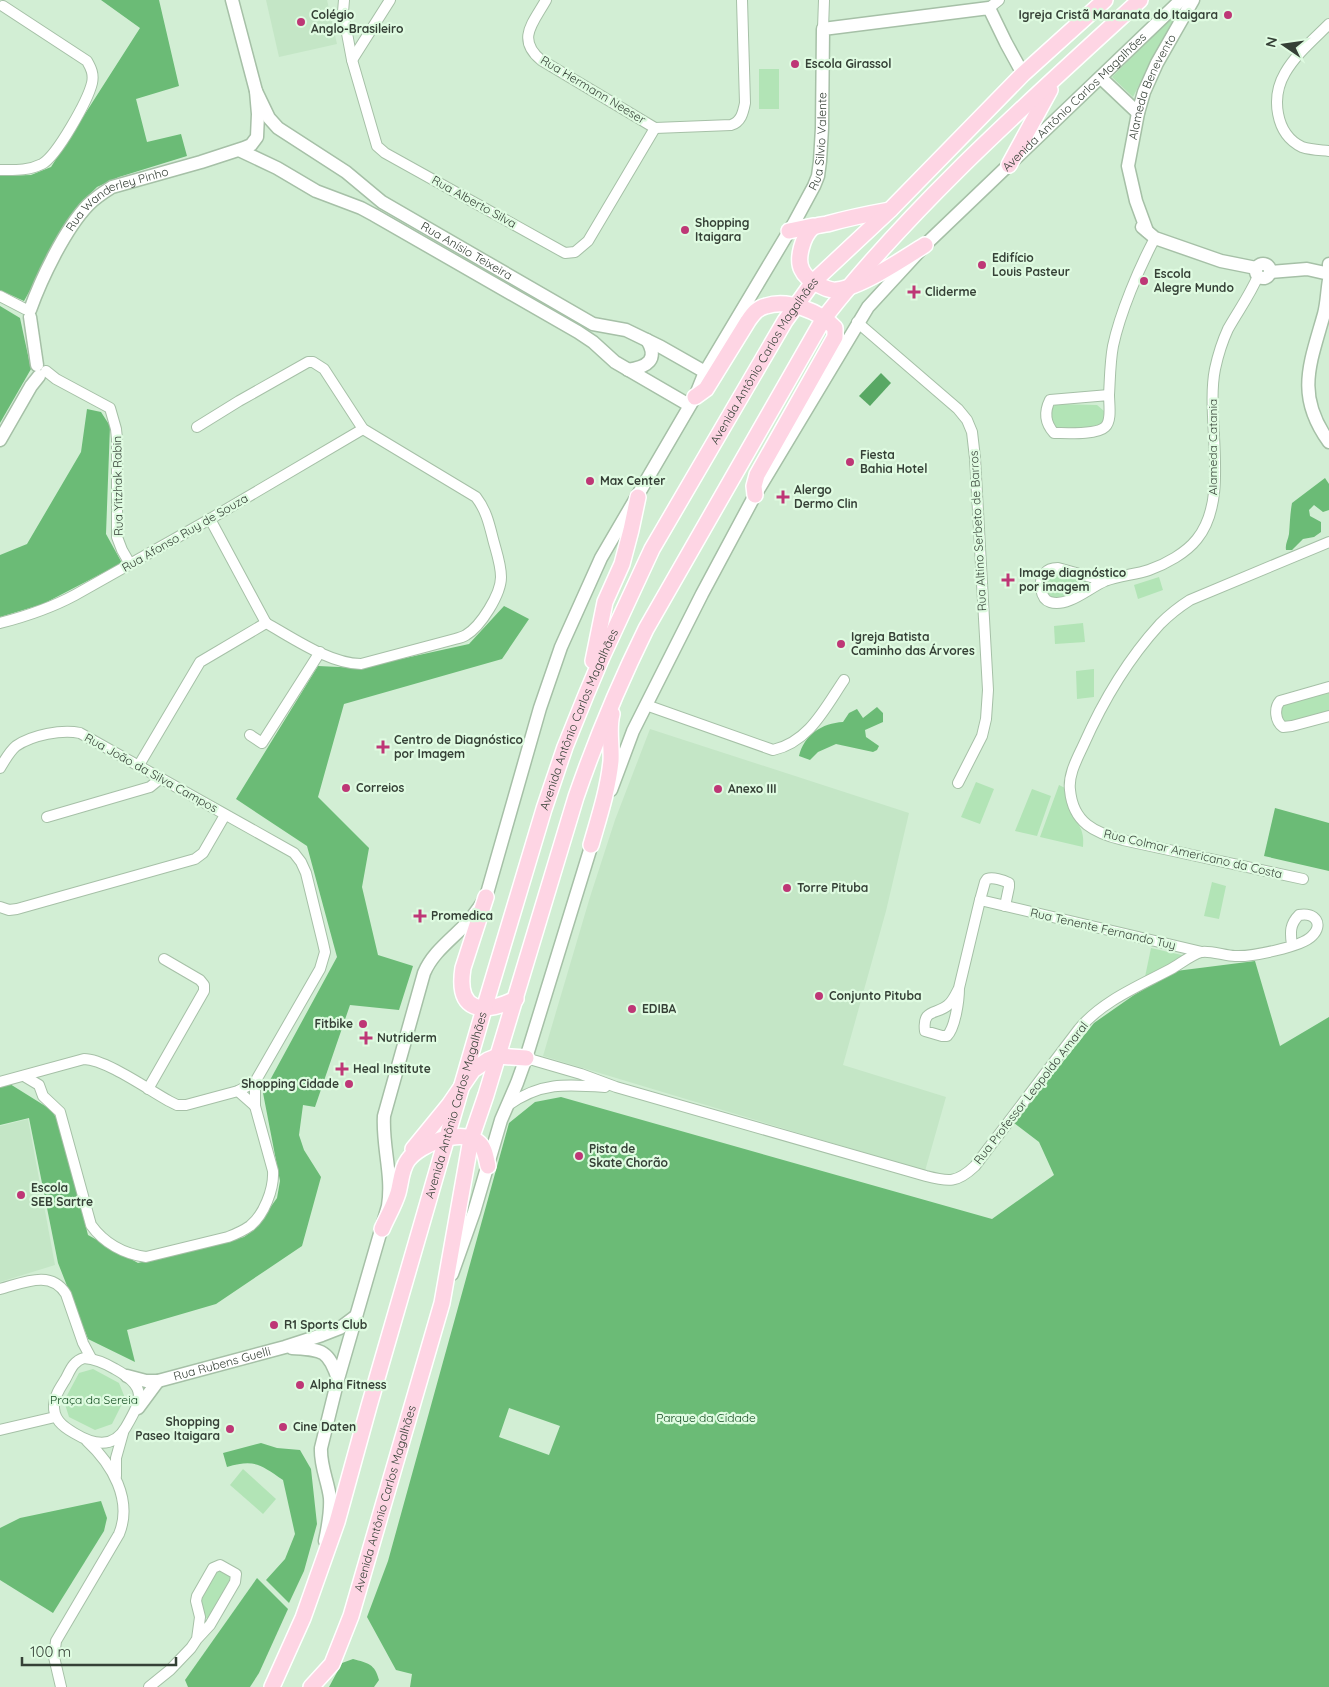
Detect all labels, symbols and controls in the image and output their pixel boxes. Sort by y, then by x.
place label: Colégio Anglo-Brasileiro [311,7,404,36]
place label: Igreja Cristã Maranata do Itaigara [1019,7,1218,22]
marker: Igreja Cristã Maranata do Itaigara [1222,9,1234,21]
marker: Colégio Anglo-Brasileiro [295,16,307,28]
north arrow [1259,20,1309,70]
street label: Avenida Antônio Carlos Magalhães [999,29,1149,174]
street label: Alameda Benevento [1125,31,1179,141]
text: N [1261,35,1281,49]
street label: Rua Hermann Neeser [538,52,649,127]
place label: Escola Girassol [805,56,892,71]
marker: Escola Girassol [789,58,801,70]
street label: Rua Silvio Valente [805,92,829,193]
street label: Rua Wanderley Pinho [62,164,170,234]
street label: Rua Alberto Silva [429,172,519,231]
place label: Shopping Itaigara [695,215,749,244]
street label: Rua Anísio Teixeira [418,218,515,283]
marker: Shopping Itaigara [679,224,691,236]
place label: Edifício Louis Pasteur [992,250,1070,279]
marker: Edifício Louis Pasteur [976,259,988,271]
place label: Escola Alegre Mundo [1154,266,1234,295]
street label: Avenida Antônio Carlos Magalhães [707,273,821,447]
marker: Escola Alegre Mundo [1138,275,1150,287]
place label: Cliderme [925,284,977,299]
marker: Cliderme [907,285,921,299]
street label: Alameda Catania [1205,399,1220,495]
street label: Rua Yitzhak Rabin [109,436,126,536]
place label: Fiesta Bahia Hotel [860,447,927,476]
street label: Rua Altino Serbeto de Barros [966,450,989,612]
marker: Fiesta Bahia Hotel [844,456,856,468]
place label: Max Center [600,473,665,488]
marker: Max Center [584,475,596,487]
place label: Alergo Dermo Clin [794,482,858,511]
street label: Rua Afonso Ruy de Souza [119,490,251,575]
marker: Alergo Dermo Clin [776,490,790,504]
place label: Image diagnóstico por imagem [1019,565,1127,594]
marker: Image diagnóstico por imagem [1001,573,1015,587]
street label: Avenida Antônio Carlos Magalhães [536,626,621,812]
place label: Igreja Batista Caminho das Árvores [851,629,975,658]
marker: Igreja Batista Caminho das Árvores [835,638,847,650]
street label: Rua João da Silva Campos [82,730,221,816]
place label: Centro de Diagnóstico por Imagem [394,732,523,761]
marker: Centro de Diagnóstico por Imagem [376,740,390,754]
place label: Correios [356,780,405,795]
place label: Anexo III [728,781,777,796]
marker: Correios [340,782,352,794]
marker: Anexo III [712,783,724,795]
street label: Rua Colmar Americano da Costa [1102,826,1284,881]
place label: Torre Pituba [797,880,868,895]
marker: Torre Pituba [781,882,793,894]
street label: Rua Tenente Fernando Tuy [1029,904,1177,953]
place label: Promedica [431,908,493,923]
marker: Promedica [413,909,427,923]
place label: Conjunto Pituba [829,988,921,1003]
marker: Conjunto Pituba [813,990,825,1002]
place label: EDIBA [642,1001,677,1016]
marker: EDIBA [626,1003,638,1015]
street label: Avenida Antônio Carlos Magalhães [421,1010,490,1200]
place label: Fitbike [315,1016,353,1031]
marker: Fitbike [357,1018,369,1030]
street label: Rua Professor Leopoldo Amaral [970,1018,1091,1167]
place label: Nutriderm [377,1030,437,1045]
marker: Nutriderm [359,1031,373,1045]
place label: Heal Institute [353,1061,431,1076]
marker: Heal Institute [335,1062,349,1076]
place label: Shopping Cidade [241,1076,339,1091]
marker: Shopping Cidade [343,1078,355,1090]
place label: Pista de Skate Chorão [589,1141,668,1170]
marker: Pista de Skate Chorão [573,1150,585,1162]
place label: Escola SEB Sartre [31,1180,93,1209]
marker: Escola SEB Sartre [15,1189,27,1201]
place label: R1 Sports Club [284,1317,368,1332]
marker: R1 Sports Club [268,1319,280,1331]
street label: Rua Rubens Guelli [172,1343,272,1384]
place label: Alpha Fitness [310,1377,387,1392]
marker: Alpha Fitness [294,1379,306,1391]
park label: Praça da Sereia [50,1392,138,1407]
street label: Avenida Antônio Carlos Magalhães [350,1403,419,1594]
park label: Parque da Cidade [656,1410,756,1425]
place label: Shopping Paseo Itaigara [135,1414,220,1443]
place label: Cine Daten [293,1419,356,1434]
marker: Cine Daten [277,1421,289,1433]
marker: Shopping Paseo Itaigara [224,1423,236,1435]
scale bar [22,1634,176,1666]
text: 100 m [30,1642,71,1661]

